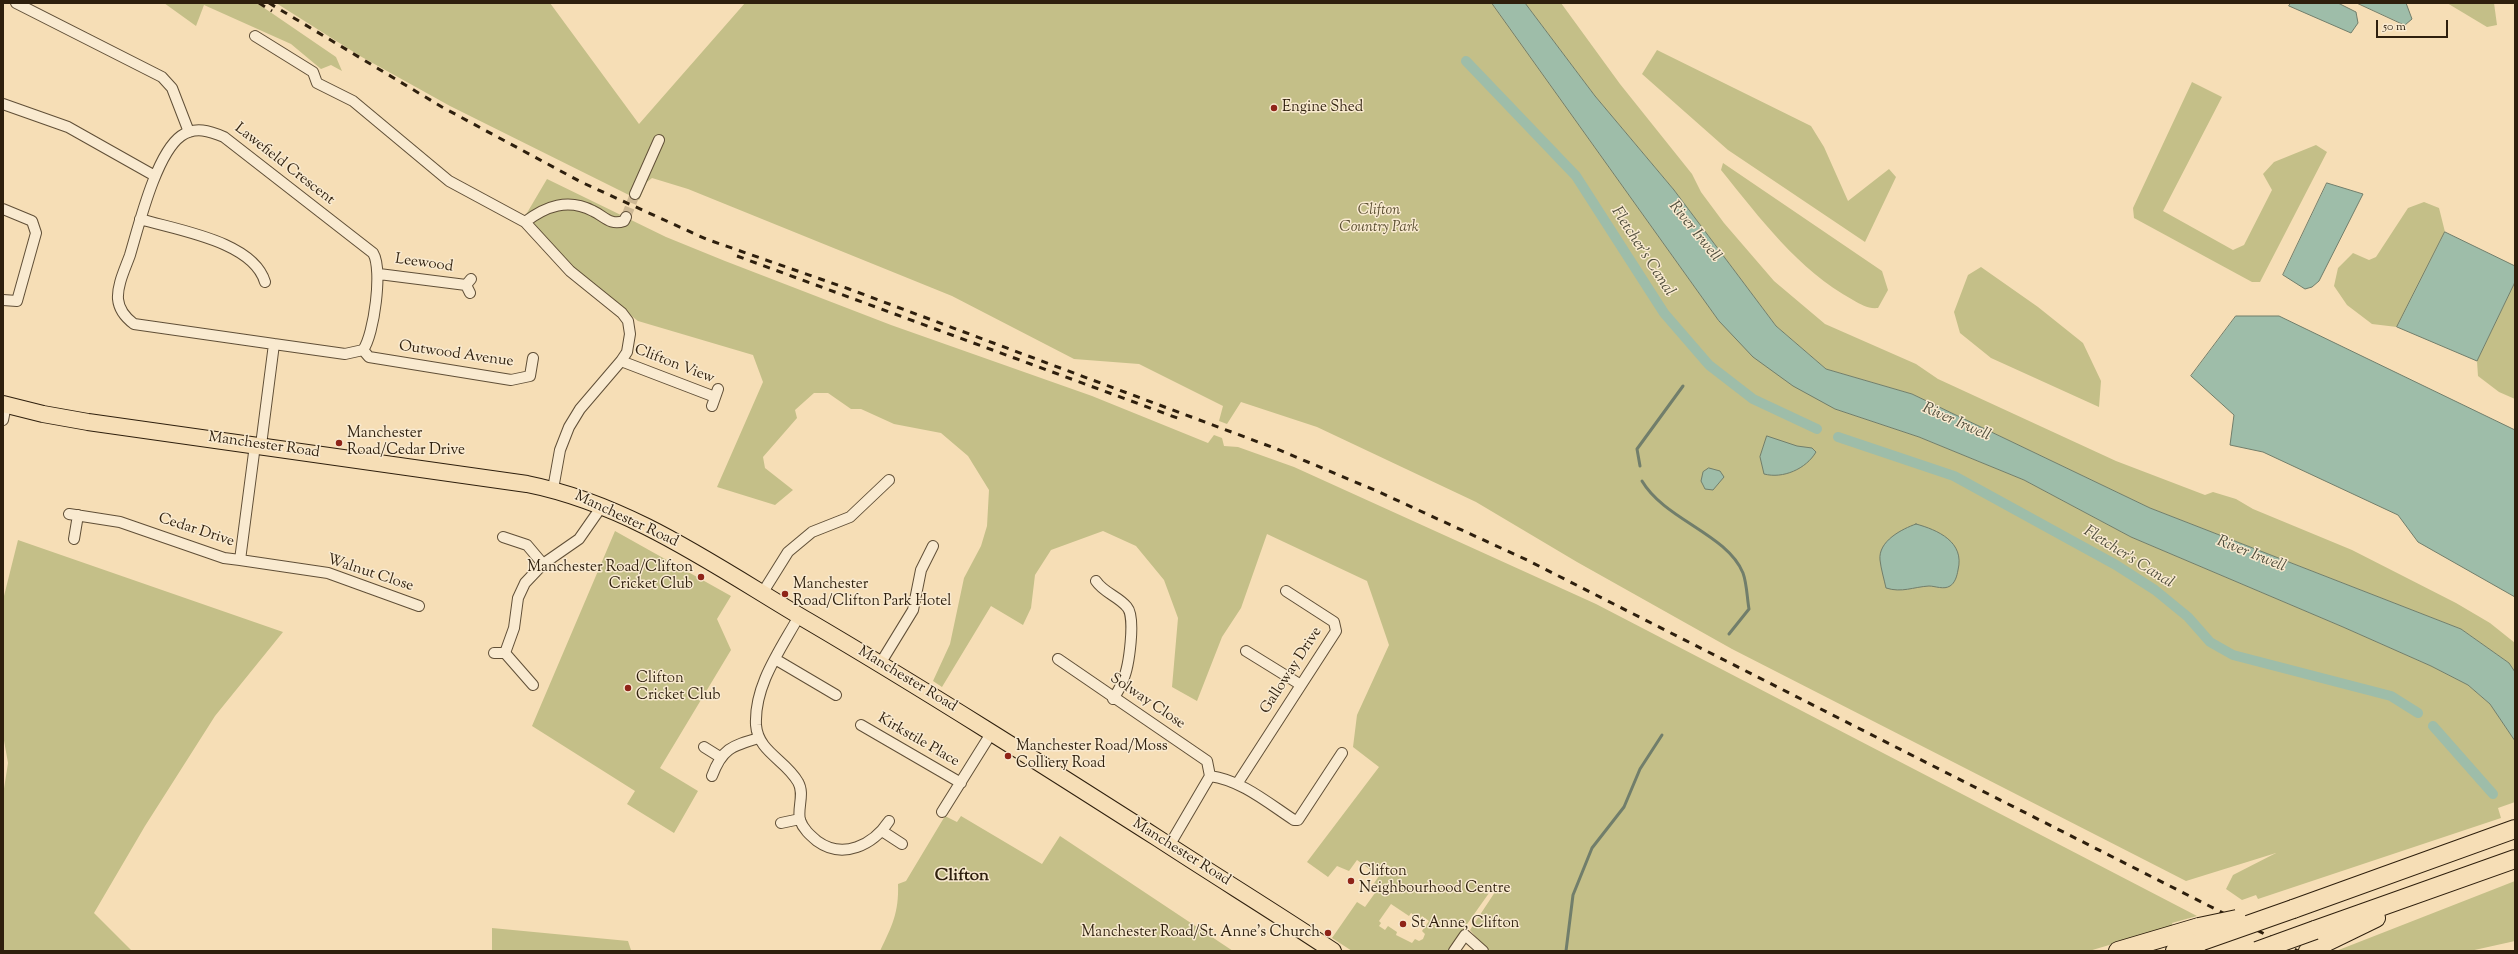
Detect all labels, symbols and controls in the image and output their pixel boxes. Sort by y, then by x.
scale bar [2378,12,2450,38]
text: 50 m [2383,18,2406,36]
place label: Engine Shed [1282,99,1363,117]
marker: Engine Shed [1269,103,1279,113]
street label: Lawefield Crescent [230,120,338,210]
water label: River Irwell [1664,198,1724,266]
park label: Clifton Country Park [1339,202,1419,237]
water label: Fletcher's Canal [1606,204,1678,300]
street label: Leewood [394,251,454,277]
street label: Outwood Avenue [398,338,514,372]
street label: Clifton View [631,341,717,389]
water label: River Irwell [1919,399,1993,447]
place label: Manchester Road/Cedar Drive [347,425,465,460]
street label: Manchester Road [207,429,321,463]
marker: Manchester Road/Cedar Drive [334,438,344,448]
street label: Manchester Road [571,488,681,552]
street label: Cedar Drive [156,510,236,552]
water label: Fletcher's Canal [2079,523,2177,593]
water label: River Irwell [2214,533,2288,577]
street label: Walnut Close [325,552,415,596]
place label: Manchester Road/Clifton Cricket Club [527,559,693,594]
marker: Manchester Road/Clifton Cricket Club [696,572,706,582]
place label: Manchester Road/Clifton Park Hotel [793,576,951,611]
marker: Manchester Road/Clifton Park Hotel [780,589,790,599]
street label: Galloway Drive [1257,624,1327,718]
street label: Manchester Road [854,643,960,717]
place label: Clifton Cricket Club [636,670,720,705]
street label: Solway Close [1106,670,1188,734]
marker: Clifton Cricket Club [623,683,633,693]
street label: Kirkstile Place [874,710,962,772]
place label: Manchester Road/Moss Colliery Road [1016,738,1168,773]
marker: Manchester Road/Moss Colliery Road [1003,751,1013,761]
street label: Manchester Road [1129,816,1233,890]
place label: Clifton Neighbourhood Centre [1359,863,1510,898]
district label: Clifton [935,867,989,887]
marker: Clifton Neighbourhood Centre [1346,876,1356,886]
place label: St Anne, Clifton [1411,915,1519,933]
marker: St Anne, Clifton [1398,919,1408,929]
place label: Manchester Road/St. Anne's Church [1081,924,1320,942]
marker: Manchester Road/St. Anne's Church [1323,928,1333,938]

